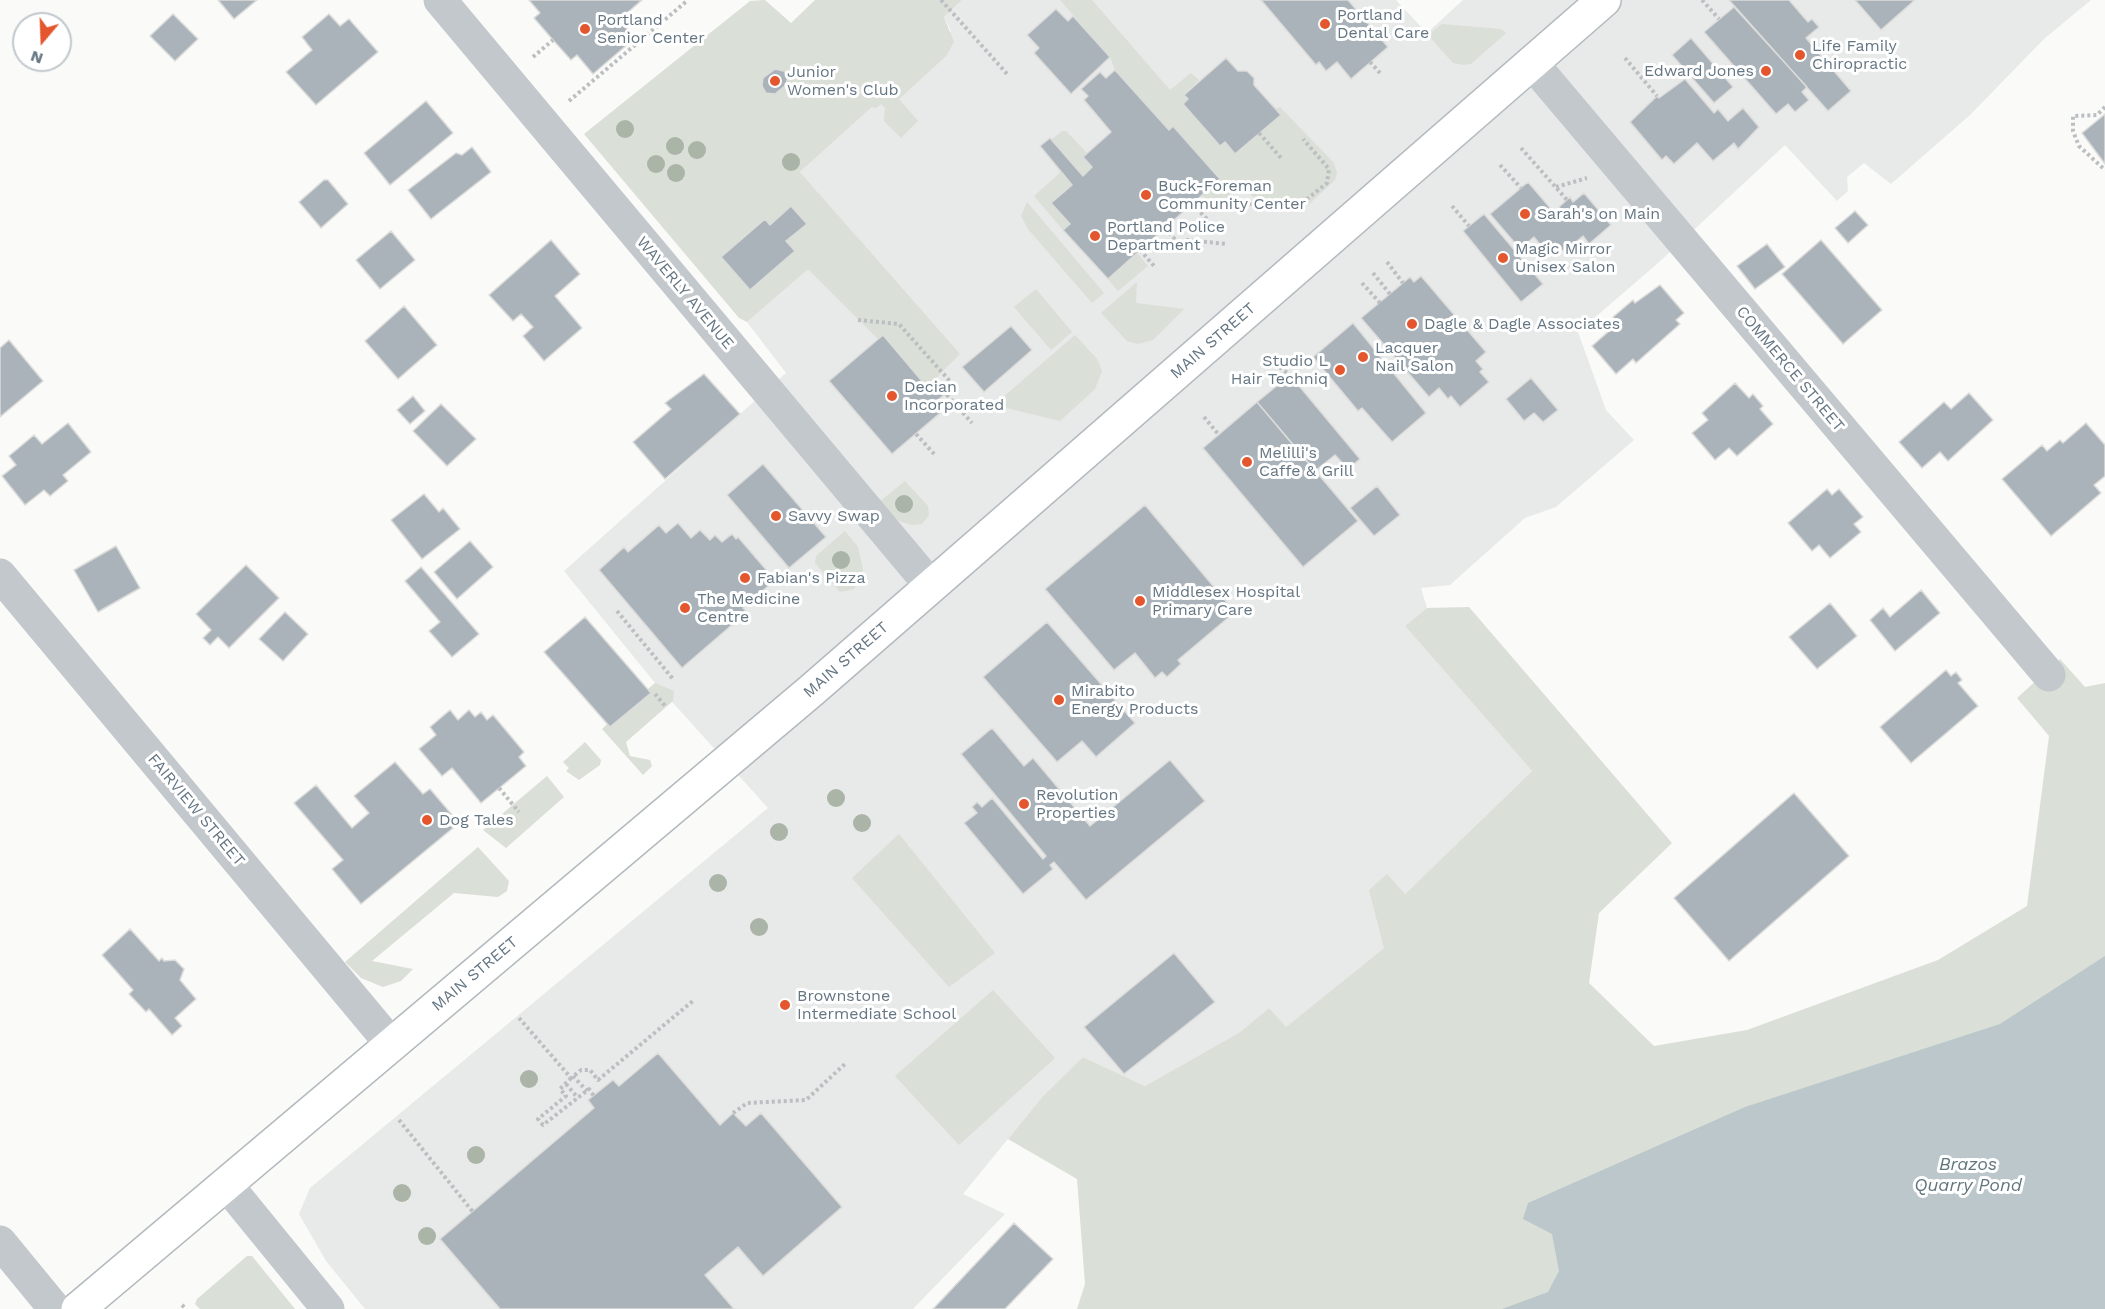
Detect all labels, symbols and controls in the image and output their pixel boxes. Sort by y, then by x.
place label: Portland Dental Care [1337,5,1429,43]
place label: Portland Senior Center [597,10,705,48]
north arrow [12,12,72,72]
marker: Portland Dental Care [1318,17,1332,31]
marker: Portland Senior Center [578,22,592,36]
place label: Life Family Chiropractic [1812,36,1907,74]
text: N [28,47,45,69]
marker: Life Family Chiropractic [1793,48,1807,62]
place label: Edward Jones [1644,61,1754,81]
place label: Junior Women's Club [787,62,899,100]
marker: Edward Jones [1759,64,1773,78]
marker: Junior Women's Club [768,74,782,88]
place label: Buck-Foreman Community Center [1158,176,1306,214]
marker: Buck-Foreman Community Center [1139,188,1153,202]
place label: Sarah's on Main [1537,204,1660,224]
marker: Sarah's on Main [1518,207,1532,221]
place label: Portland Police Department [1107,217,1225,255]
marker: Portland Police Department [1088,229,1102,243]
street label: WAVERLY AVENUE [632,233,738,353]
place label: Magic Mirror Unisex Salon [1515,239,1615,277]
marker: Magic Mirror Unisex Salon [1496,251,1510,265]
street label: MAIN STREET [1167,299,1259,383]
street label: COMMERCE STREET [1732,302,1848,436]
place label: Dagle & Dagle Associates [1424,314,1620,334]
marker: Dagle & Dagle Associates [1405,317,1419,331]
place label: Lacquer Nail Salon [1375,338,1454,376]
marker: Lacquer Nail Salon [1356,350,1370,364]
place label: Studio L Hair Techniq [1231,351,1328,389]
marker: Studio L Hair Techniq [1333,363,1347,377]
place label: Decian Incorporated [904,377,1004,415]
marker: Decian Incorporated [885,389,899,403]
place label: Melilli's Caffe & Grill [1259,443,1354,481]
marker: Melilli's Caffe & Grill [1240,455,1254,469]
place label: Savvy Swap [788,506,880,526]
marker: Savvy Swap [769,509,783,523]
place label: Fabian's Pizza [757,568,865,588]
marker: Fabian's Pizza [738,571,752,585]
place label: Middlesex Hospital Primary Care [1152,582,1300,620]
place label: The Medicine Centre [697,589,800,627]
marker: Middlesex Hospital Primary Care [1133,594,1147,608]
marker: The Medicine Centre [678,601,692,615]
street label: MAIN STREET [800,618,892,702]
place label: Mirabito Energy Products [1071,681,1198,719]
marker: Mirabito Energy Products [1052,693,1066,707]
street label: FAIRVIEW STREET [143,750,249,870]
place label: Revolution Properties [1036,785,1119,823]
marker: Revolution Properties [1017,797,1031,811]
place label: Dog Tales [439,810,514,830]
marker: Dog Tales [420,813,434,827]
street label: MAIN STREET [428,932,522,1016]
place label: Brownstone Intermediate School [797,986,956,1024]
marker: Brownstone Intermediate School [778,998,792,1012]
water label: Brazos Quarry Pond [1914,1154,2022,1196]

